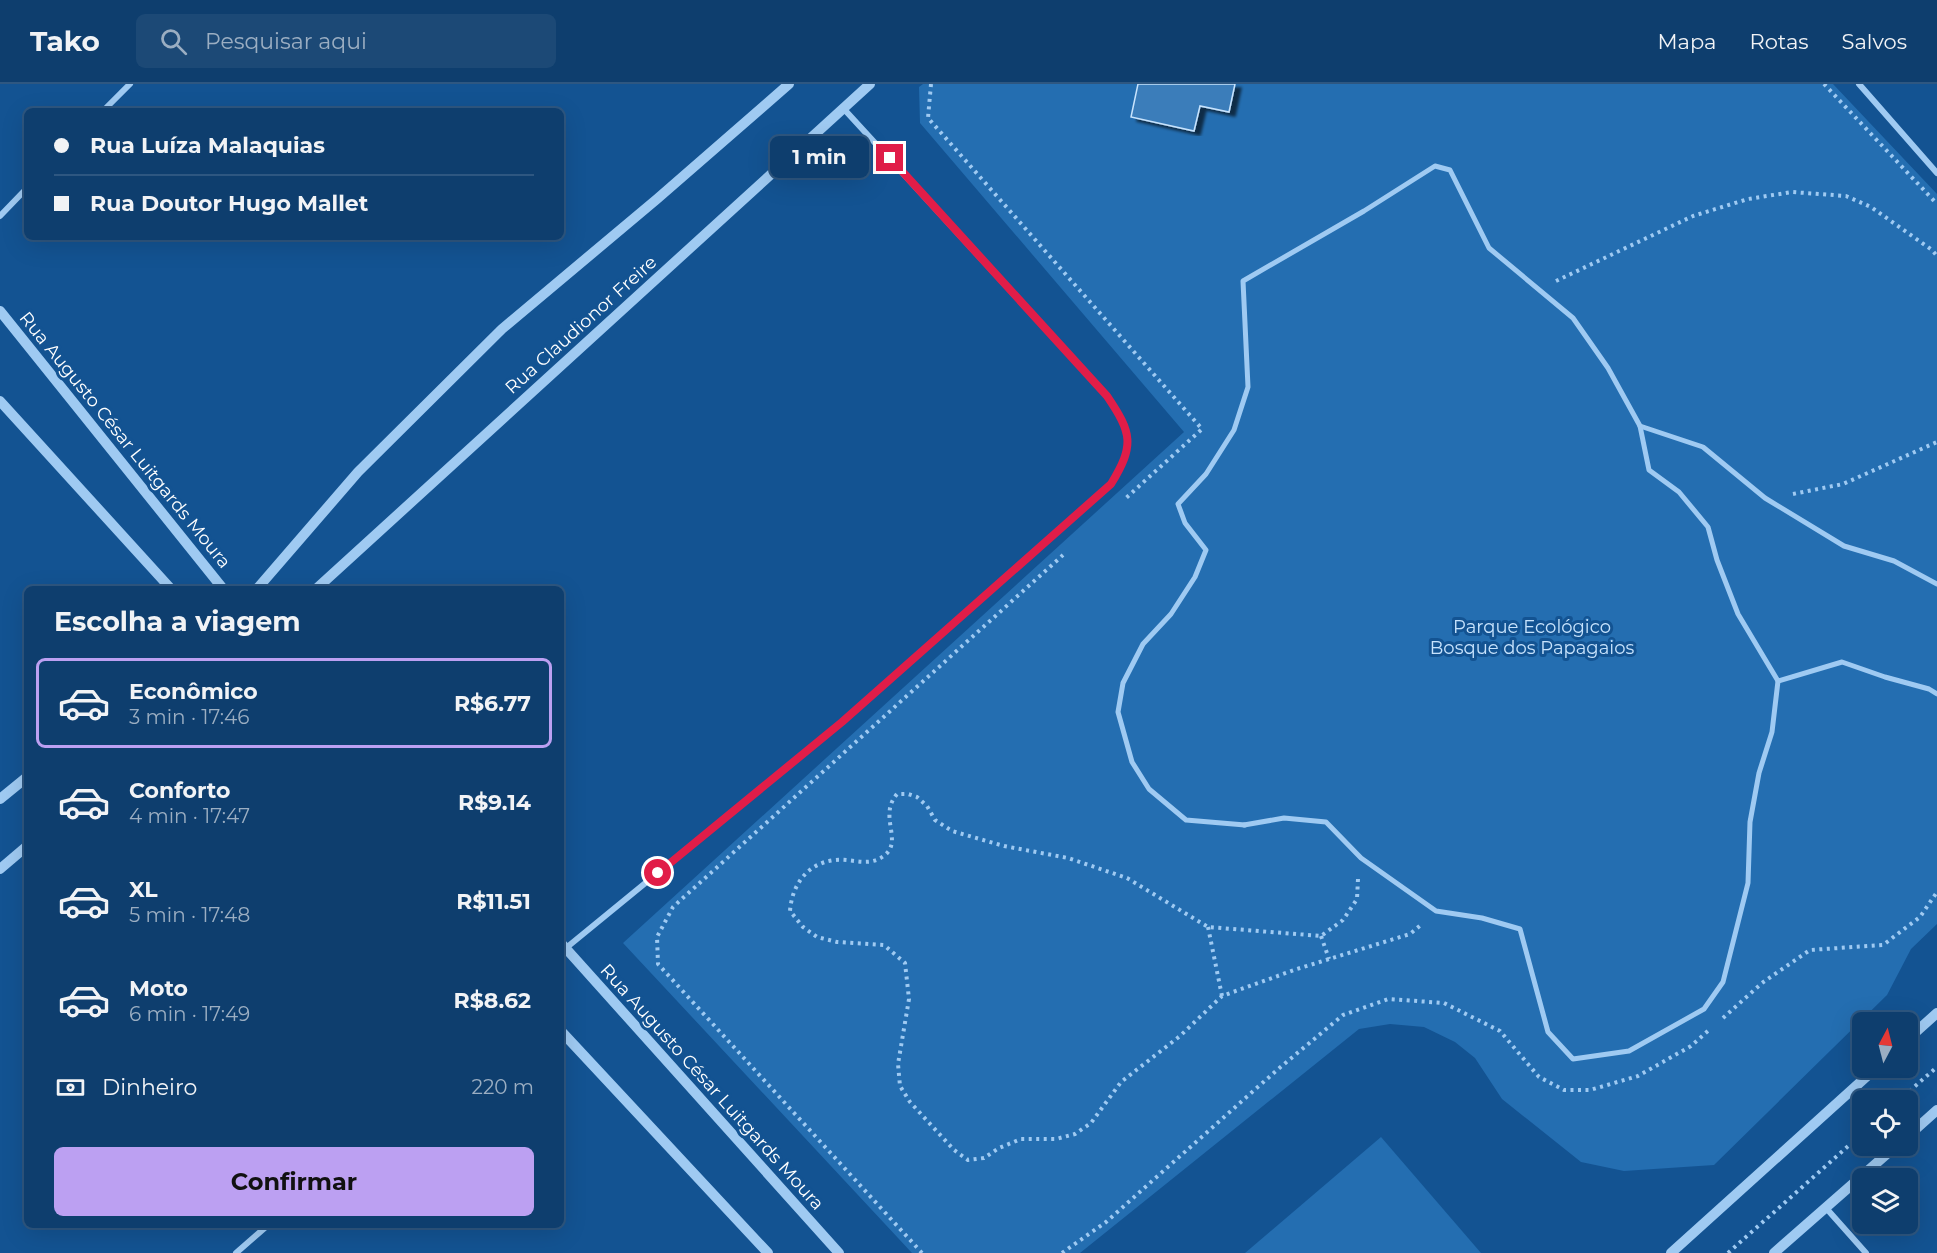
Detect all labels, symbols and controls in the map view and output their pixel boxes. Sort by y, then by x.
search box [136,14,556,68]
text: Tako [30,24,100,58]
icon: search [157,25,190,58]
text: Pesquisar aqui [205,28,367,55]
text: Mapa [1657,29,1716,54]
text: Rotas [1749,29,1809,54]
text: Salvos [1842,29,1907,54]
text: Rua Luíza Malaquias [90,132,325,159]
callout: 1 min [770,137,869,179]
route end [876,144,903,171]
text: 1 min [792,145,847,169]
text: Rua Doutor Hugo Mallet [90,190,368,217]
street label: Rua Claudionor Freire [501,251,661,399]
street label: Rua Augusto César Luitgards Moura [15,307,235,573]
text: Escolha a viagem [54,605,301,638]
park label: Parque Ecológico Bosque dos Papagaios [1430,616,1634,659]
icon: car [57,676,111,730]
text: Econômico [129,678,258,705]
text: R$6.77 [454,690,531,717]
text: 3 min · 17:46 [129,705,249,729]
icon: car [57,775,111,829]
text: Conforto [129,777,230,804]
text: R$9.14 [458,789,531,816]
text: 4 min · 17:47 [129,804,250,828]
route start [644,859,671,886]
icon: car [57,874,111,928]
text: XL [129,876,158,903]
text: R$11.51 [456,888,531,915]
text: 5 min · 17:48 [129,903,250,927]
street label: Rua Augusto César Luitgards Moura [596,959,828,1215]
icon: car [57,973,111,1027]
text: Moto [129,975,188,1002]
text: R$8.62 [454,987,531,1014]
text: 6 min · 17:49 [129,1002,250,1026]
north arrow [1852,1012,1918,1078]
map controls [1852,1012,1918,1234]
icon: cash [54,1071,87,1104]
text: Dinheiro [102,1074,197,1101]
text: 220 m [472,1075,534,1099]
button: locate [1852,1090,1918,1156]
button: Confirmar [54,1147,534,1216]
button: layers [1852,1168,1918,1234]

